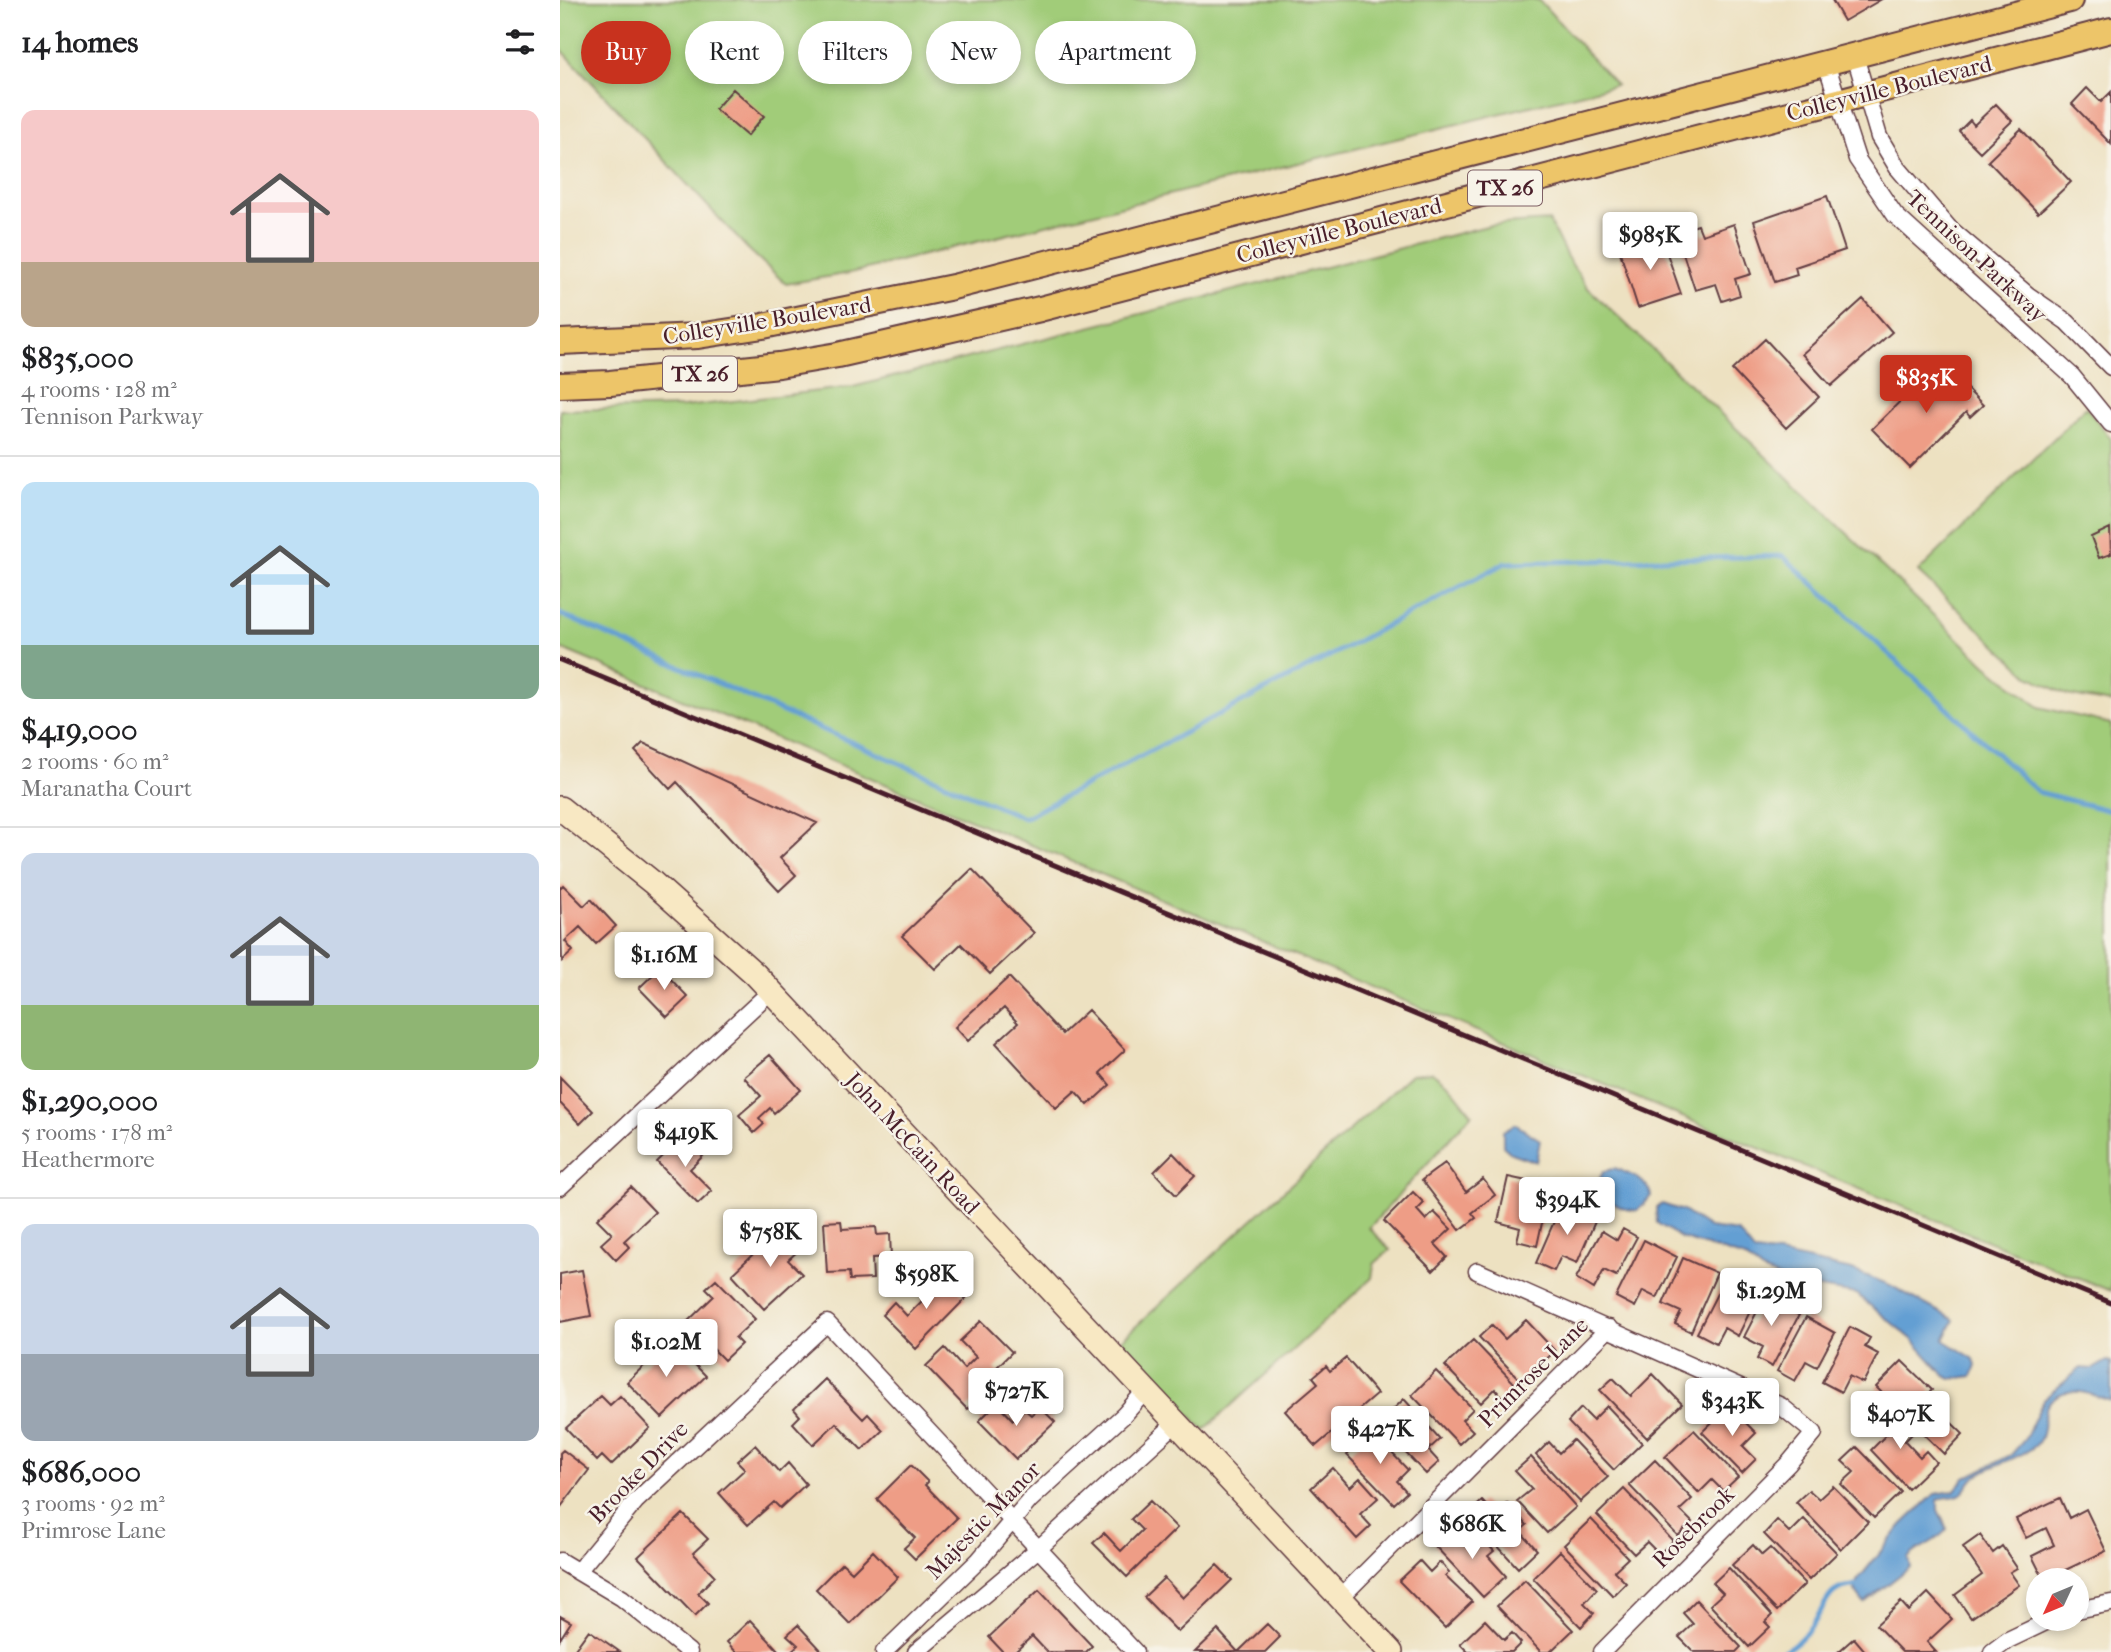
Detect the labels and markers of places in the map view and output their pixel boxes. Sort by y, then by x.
pin: $985K [1601,212,1699,272]
pin: $835K [1877,356,1975,415]
pin: $1.16M [607,932,721,992]
pin: $419K [636,1110,734,1169]
pin: $394K [1518,1178,1616,1237]
pin: $758K [721,1210,819,1269]
pin: $598K [877,1252,975,1311]
pin: $1.29M [1714,1268,1828,1328]
pin: $1.02M [609,1320,723,1379]
pin: $727K [967,1368,1065,1428]
pin: $343K [1683,1378,1781,1438]
pin: $407K [1851,1392,1949,1451]
pin: $427K [1331,1406,1429,1466]
pin: $686K [1423,1502,1521,1561]

